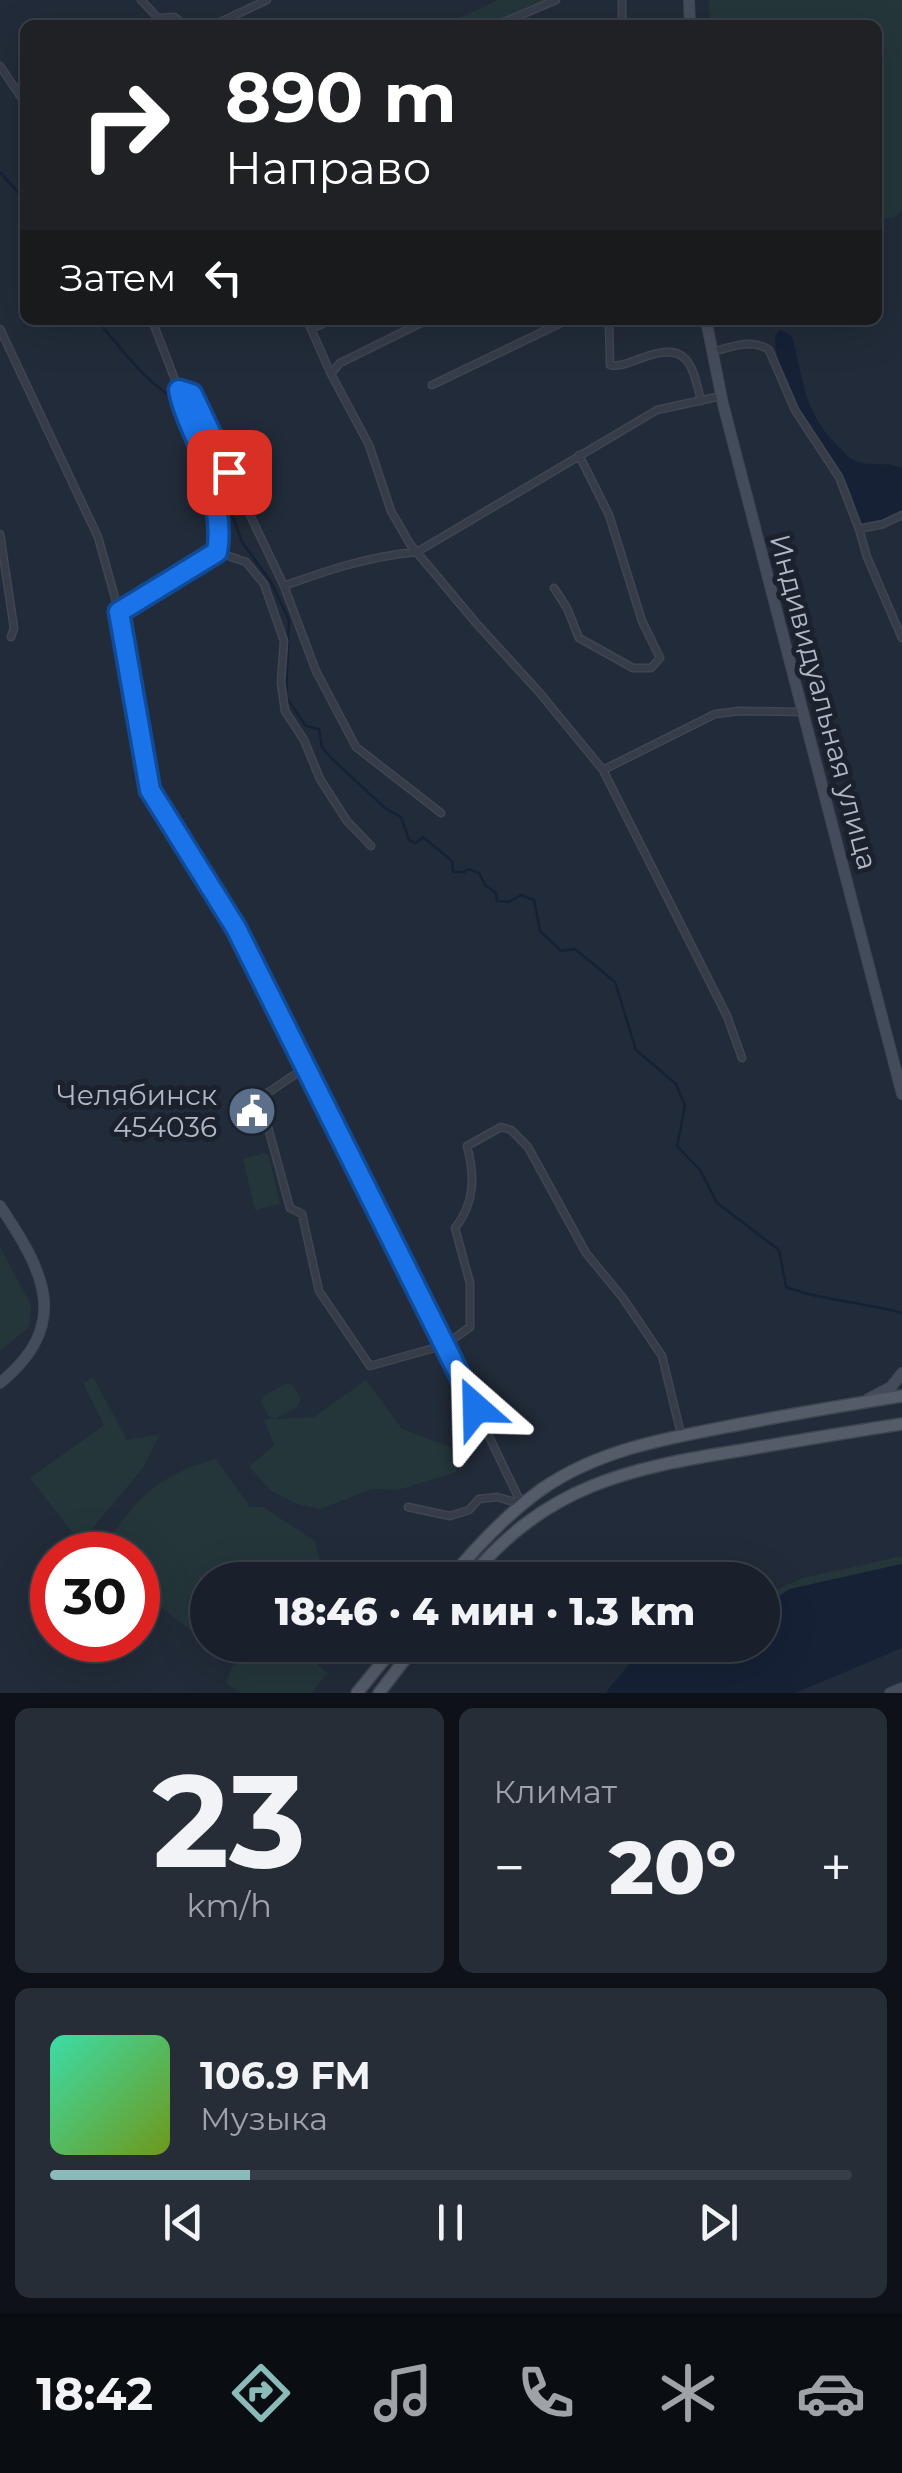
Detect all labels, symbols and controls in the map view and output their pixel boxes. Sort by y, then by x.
text: 890 m [225,54,457,140]
icon: right [60,60,190,190]
text: Направо [225,140,431,195]
icon: left [196,250,251,305]
text: Затем [60,254,176,301]
pin [187,430,272,515]
icon: arrive [202,445,257,500]
street label: Индивидуальная улица [763,531,885,873]
place label: Челябинск 454036 [57,1078,217,1144]
public building icon: Челябинск 454036 [226,1085,278,1137]
position arrow [424,1356,528,1460]
speed limit sign: 30 [30,1532,160,1662]
text: 18:46 · 4 мин · 1.3 km [275,1588,695,1635]
text: 23 [152,1741,306,1900]
text: Климат [494,1772,617,1811]
text: 20° [609,1821,737,1913]
text: − [494,1834,525,1901]
text: + [820,1834,852,1901]
text: km/h [187,1886,272,1925]
text: 106.9 FM [200,2052,371,2099]
text: Музыка [200,2099,328,2138]
icon: previous [156,2195,211,2250]
icon: pause [423,2195,478,2250]
icon: next [691,2195,746,2250]
icon: directions [226,2358,296,2428]
icon: music [368,2358,438,2428]
icon: phone [511,2358,581,2428]
icon: climate [653,2358,723,2428]
icon: car [796,2358,866,2428]
text: 18:42 [36,2366,153,2421]

